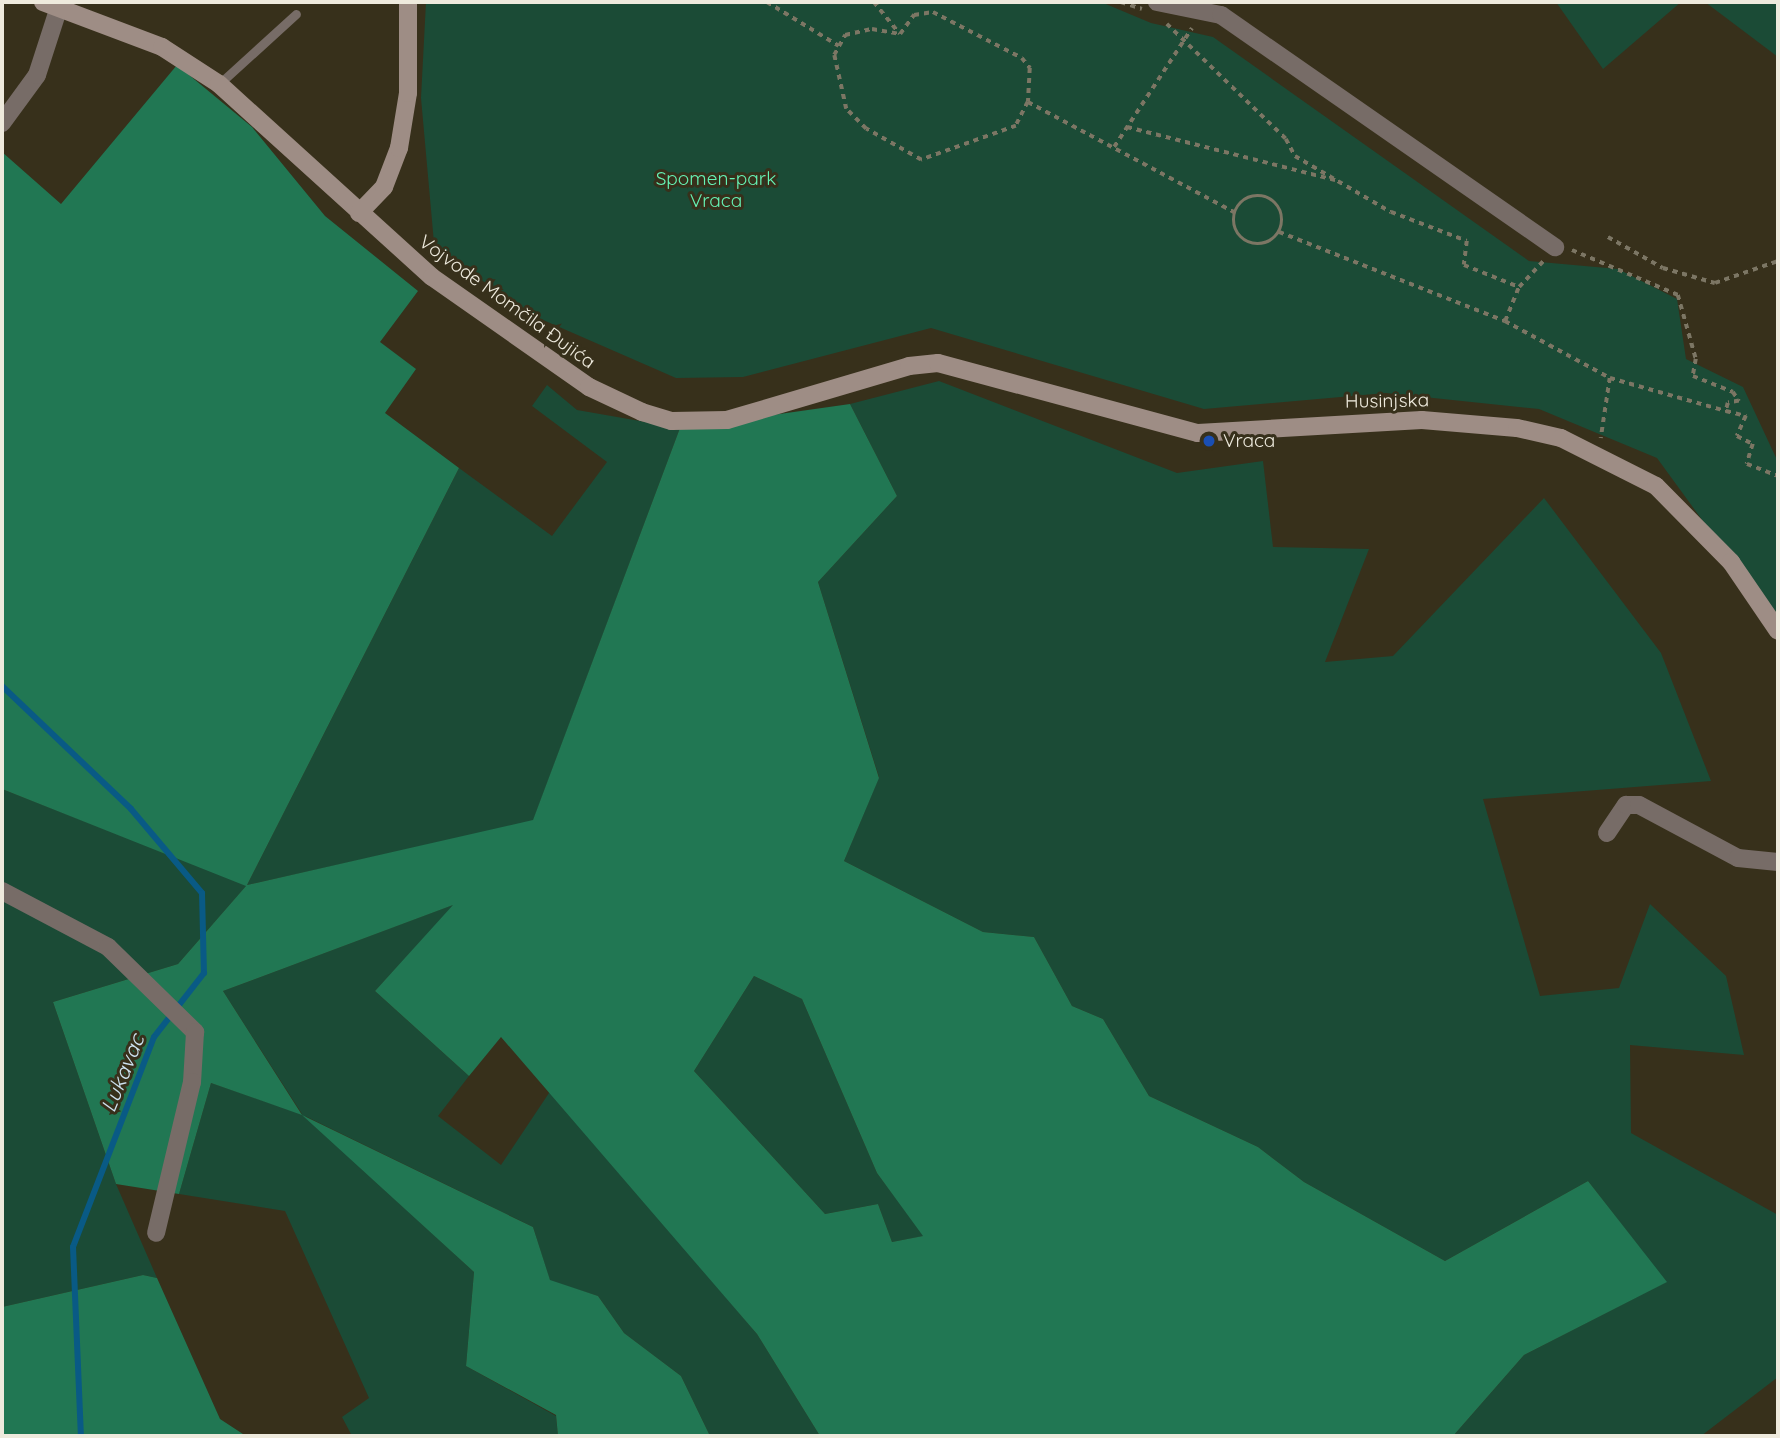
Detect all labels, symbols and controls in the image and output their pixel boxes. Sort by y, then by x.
park label: Spomen-park Vraca [656,168,776,212]
street label: Vojvode Momčila Đujića [414,230,600,374]
street label: Husinjska [1345,389,1429,413]
place label: Vraca [1223,430,1275,452]
marker: Vraca [1201,433,1217,449]
water label: Lukavac [95,1031,149,1115]

